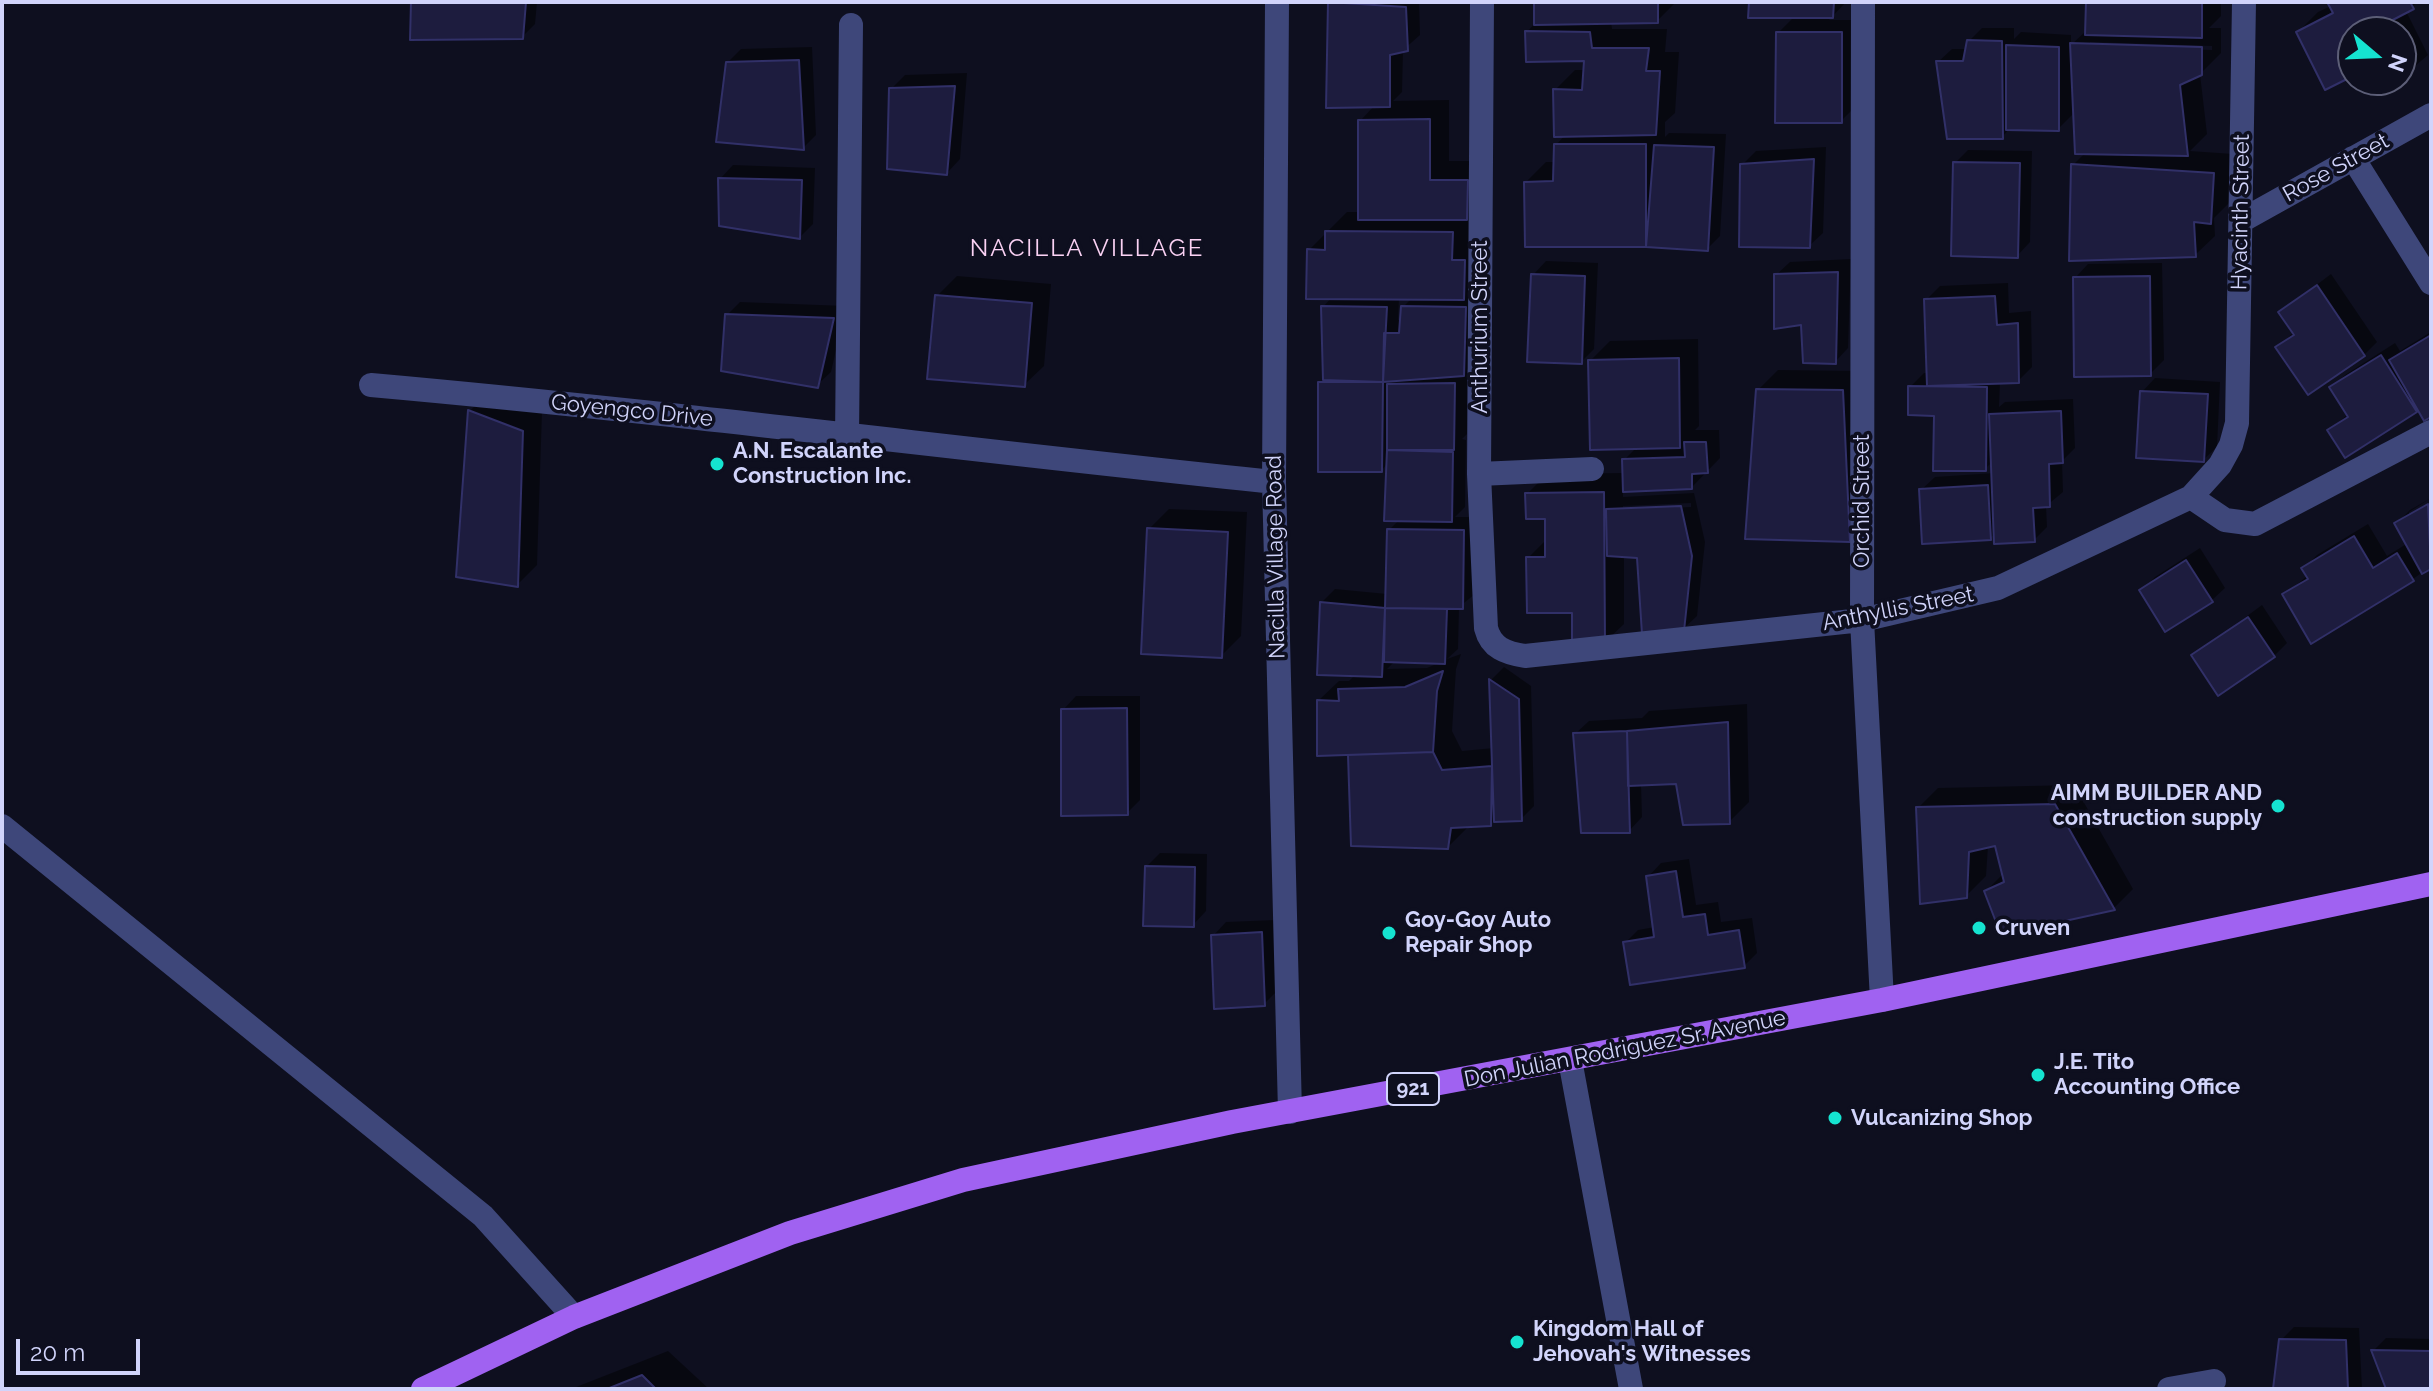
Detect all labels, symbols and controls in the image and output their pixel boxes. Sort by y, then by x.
north arrow [2337,16,2417,96]
text: N [2383,51,2413,75]
street label: Rose Street [2278,128,2394,208]
street label: Hyacinth Street [2226,134,2256,290]
district label: NACILLA VILLAGE [970,235,1204,263]
street label: Anthurium Street [1467,240,1493,414]
street label: Goyengco Drive [550,389,714,433]
street label: Orchid Street [1849,434,1875,568]
place label: A.N. Escalante Construction Inc. [733,438,911,490]
marker: A.N. Escalante Construction Inc. [708,455,726,473]
street label: Nacilla Village Road [1261,455,1291,659]
street label: Anthyllis Street [1820,581,1976,637]
place label: AIMM BUILDER AND construction supply [2051,780,2262,832]
marker: AIMM BUILDER AND construction supply [2269,797,2287,815]
place label: Goy-Goy Auto Repair Shop [1405,907,1551,958]
place label: Cruven [1995,915,2070,941]
marker: Cruven [1970,919,1988,937]
marker: Goy-Goy Auto Repair Shop [1380,924,1398,942]
street label: Don Julian Rodriguez Sr. Avenue [1462,1005,1788,1093]
place label: J.E. Tito Accounting Office [2054,1049,2240,1100]
marker: J.E. Tito Accounting Office [2029,1066,2047,1084]
road number: 921 [1387,1073,1439,1105]
place label: Vulcanizing Shop [1851,1105,2032,1131]
marker: Vulcanizing Shop [1826,1109,1844,1127]
place label: Kingdom Hall of Jehovah's Witnesses [1533,1316,1751,1368]
scale bar [20,1323,144,1373]
marker: Kingdom Hall of Jehovah's Witnesses [1508,1333,1526,1351]
text: 20 m [30,1338,85,1367]

